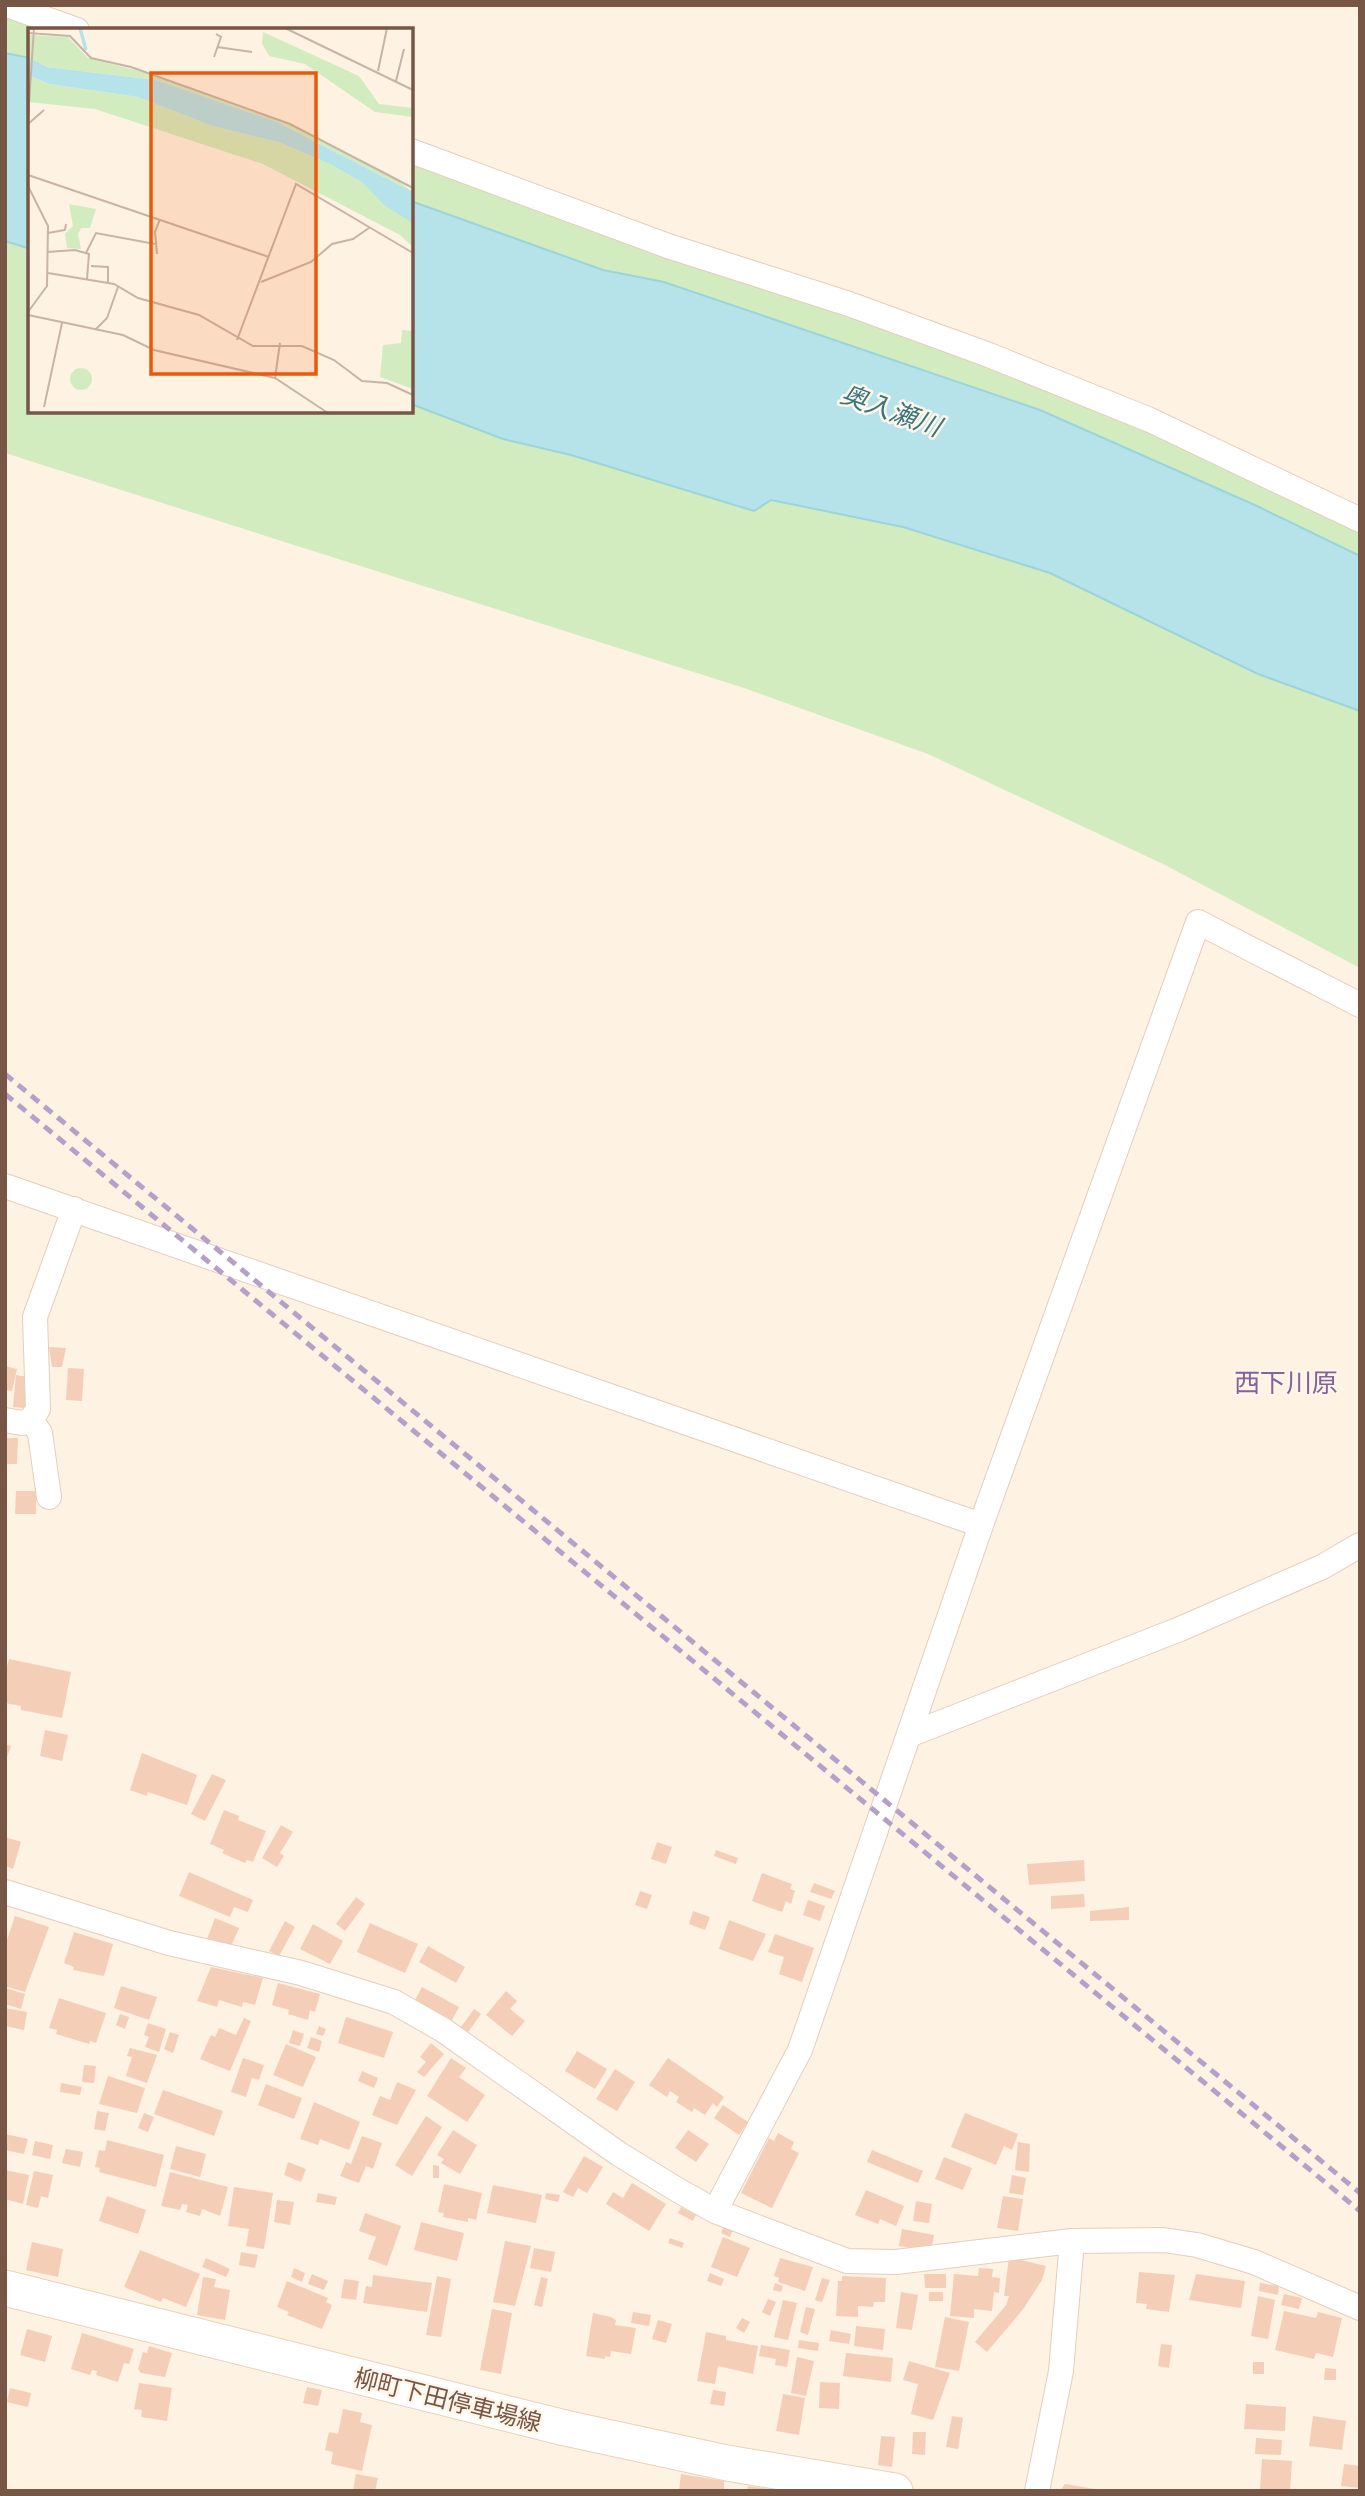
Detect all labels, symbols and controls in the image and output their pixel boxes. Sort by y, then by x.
inset map [28,28,413,413]
water label: 奥入瀬川 [837,378,948,443]
district label: 西下川原 [1234,1367,1338,1398]
street label: 柳町下田停車場線 [351,2362,545,2436]

